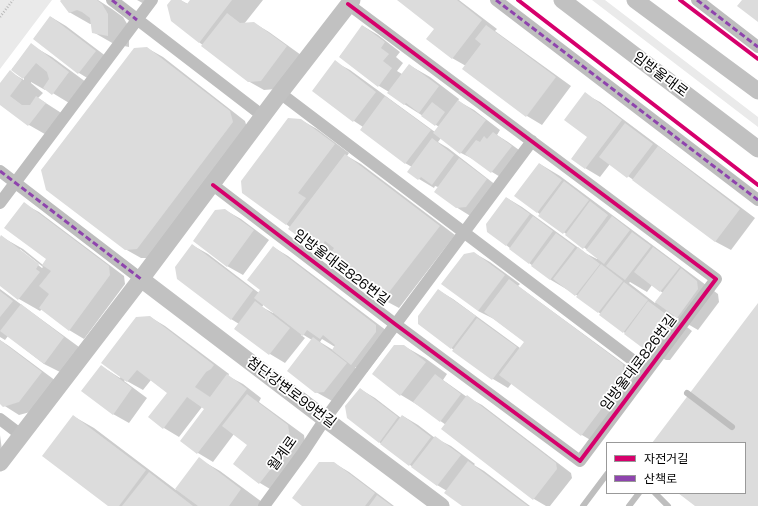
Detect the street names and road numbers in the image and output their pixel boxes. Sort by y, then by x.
street label: 임방울대로 [629,49,691,101]
street label: 임방울대로826번길 [290,226,392,310]
street label: 임방울대로826번길 [597,312,681,414]
street label: 첨단강변로99번길 [243,354,339,432]
street label: 월계로 [265,433,301,475]

